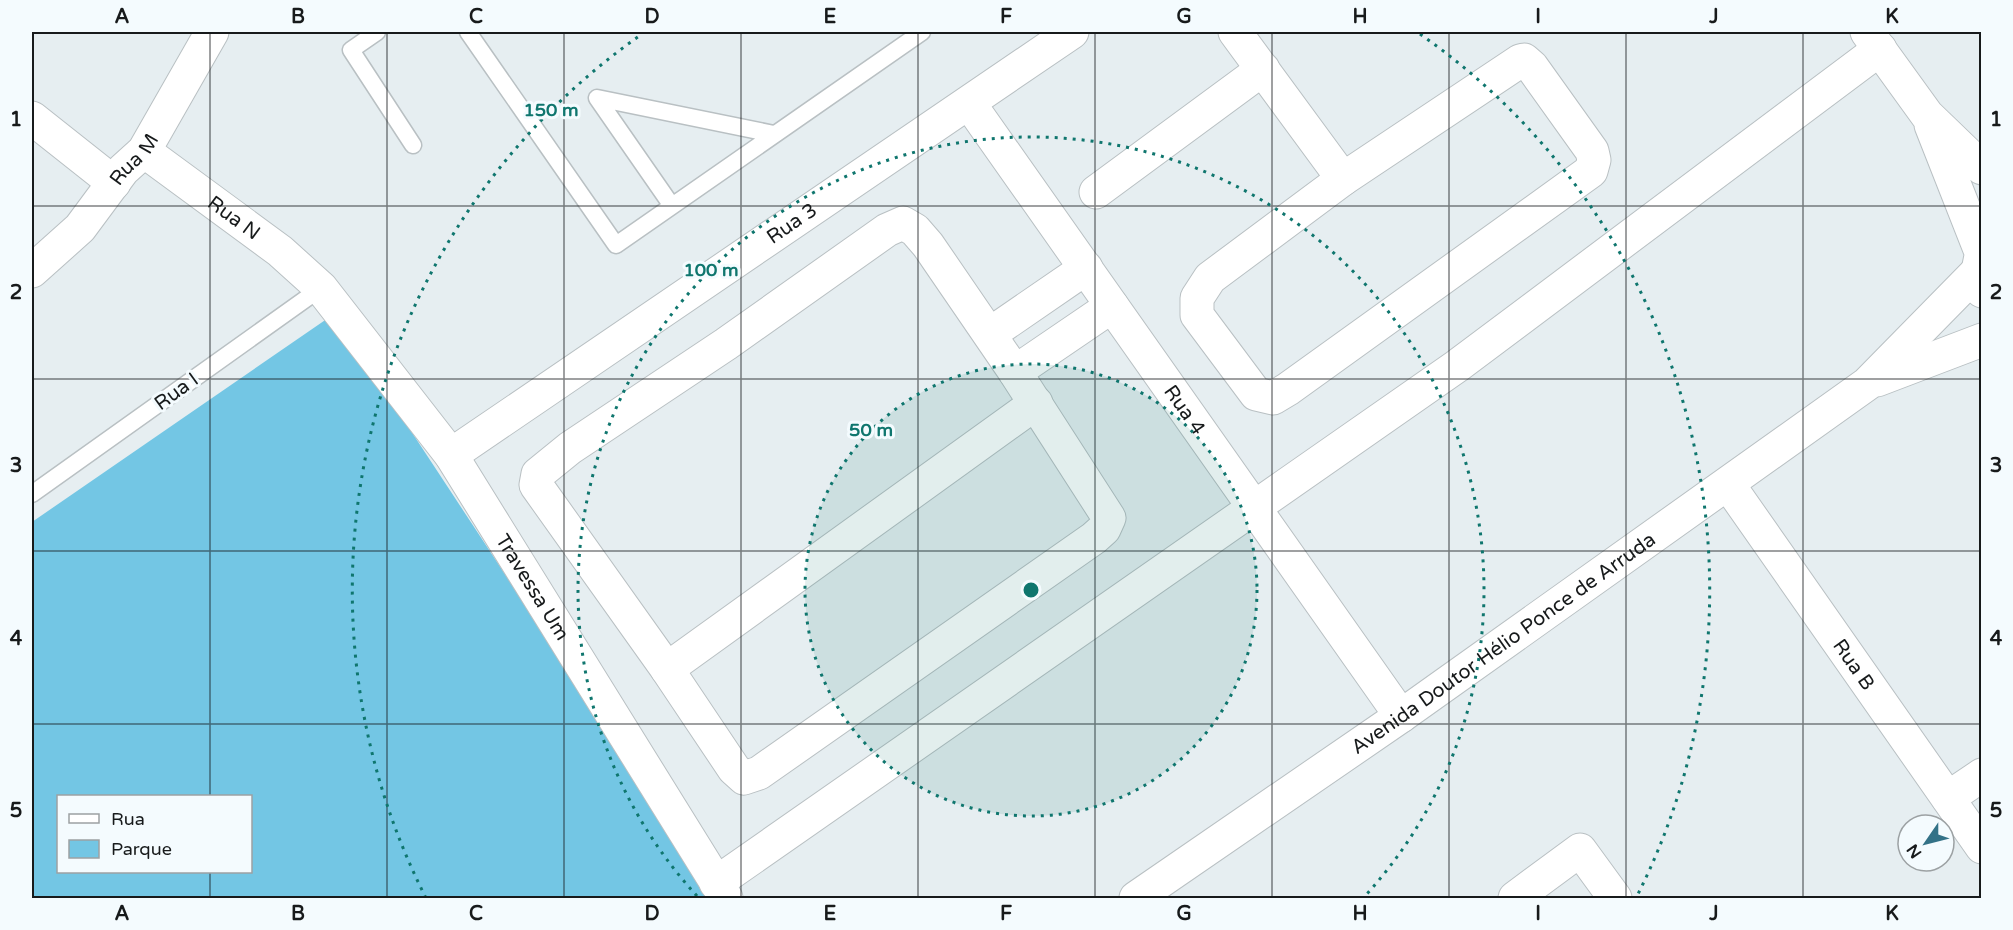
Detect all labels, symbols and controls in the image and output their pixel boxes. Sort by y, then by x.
text: A [115,5,130,29]
text: B [291,5,305,29]
text: C [469,5,483,29]
text: D [644,5,660,29]
text: E [824,5,837,29]
text: F [1000,5,1012,29]
text: G [1176,5,1192,29]
text: H [1352,5,1368,29]
text: I [1535,5,1541,29]
text: J [1708,5,1719,29]
text: K [1885,5,1899,29]
text: 150 m [523,99,579,121]
text: 1 [10,108,22,132]
text: 1 [1990,108,2002,132]
street label: Rua M [105,130,164,190]
street label: Rua N [203,191,264,245]
street label: Rua 3 [762,198,822,249]
text: 100 m [683,259,739,281]
text: 2 [10,281,22,305]
text: 2 [1990,281,2002,305]
street label: Rua I [150,368,203,416]
street label: Rua 4 [1158,381,1210,440]
text: 50 m [849,419,893,441]
text: 3 [10,454,22,478]
text: 3 [1990,454,2002,478]
street label: Avenida Doutor Hélio Ponce de Arruda [1347,528,1660,760]
street label: Travessa Um [490,530,574,645]
centre of rings [1021,580,1041,600]
text: 4 [10,627,23,651]
text: 4 [1990,627,2003,651]
street label: Rua B [1827,635,1879,695]
legend [57,795,252,873]
text: 5 [10,799,22,823]
text: 5 [1990,799,2002,823]
text: Rua [111,808,145,830]
north arrow [1896,813,1956,873]
text: Parque [111,838,172,860]
text: N [1903,840,1926,862]
text: A [115,902,130,926]
text: B [291,902,305,926]
text: C [469,902,483,926]
text: D [644,902,660,926]
text: E [824,902,837,926]
text: F [1000,902,1012,926]
text: G [1176,902,1192,926]
text: H [1352,902,1368,926]
text: I [1535,902,1541,926]
text: J [1708,902,1719,926]
text: K [1885,902,1899,926]

